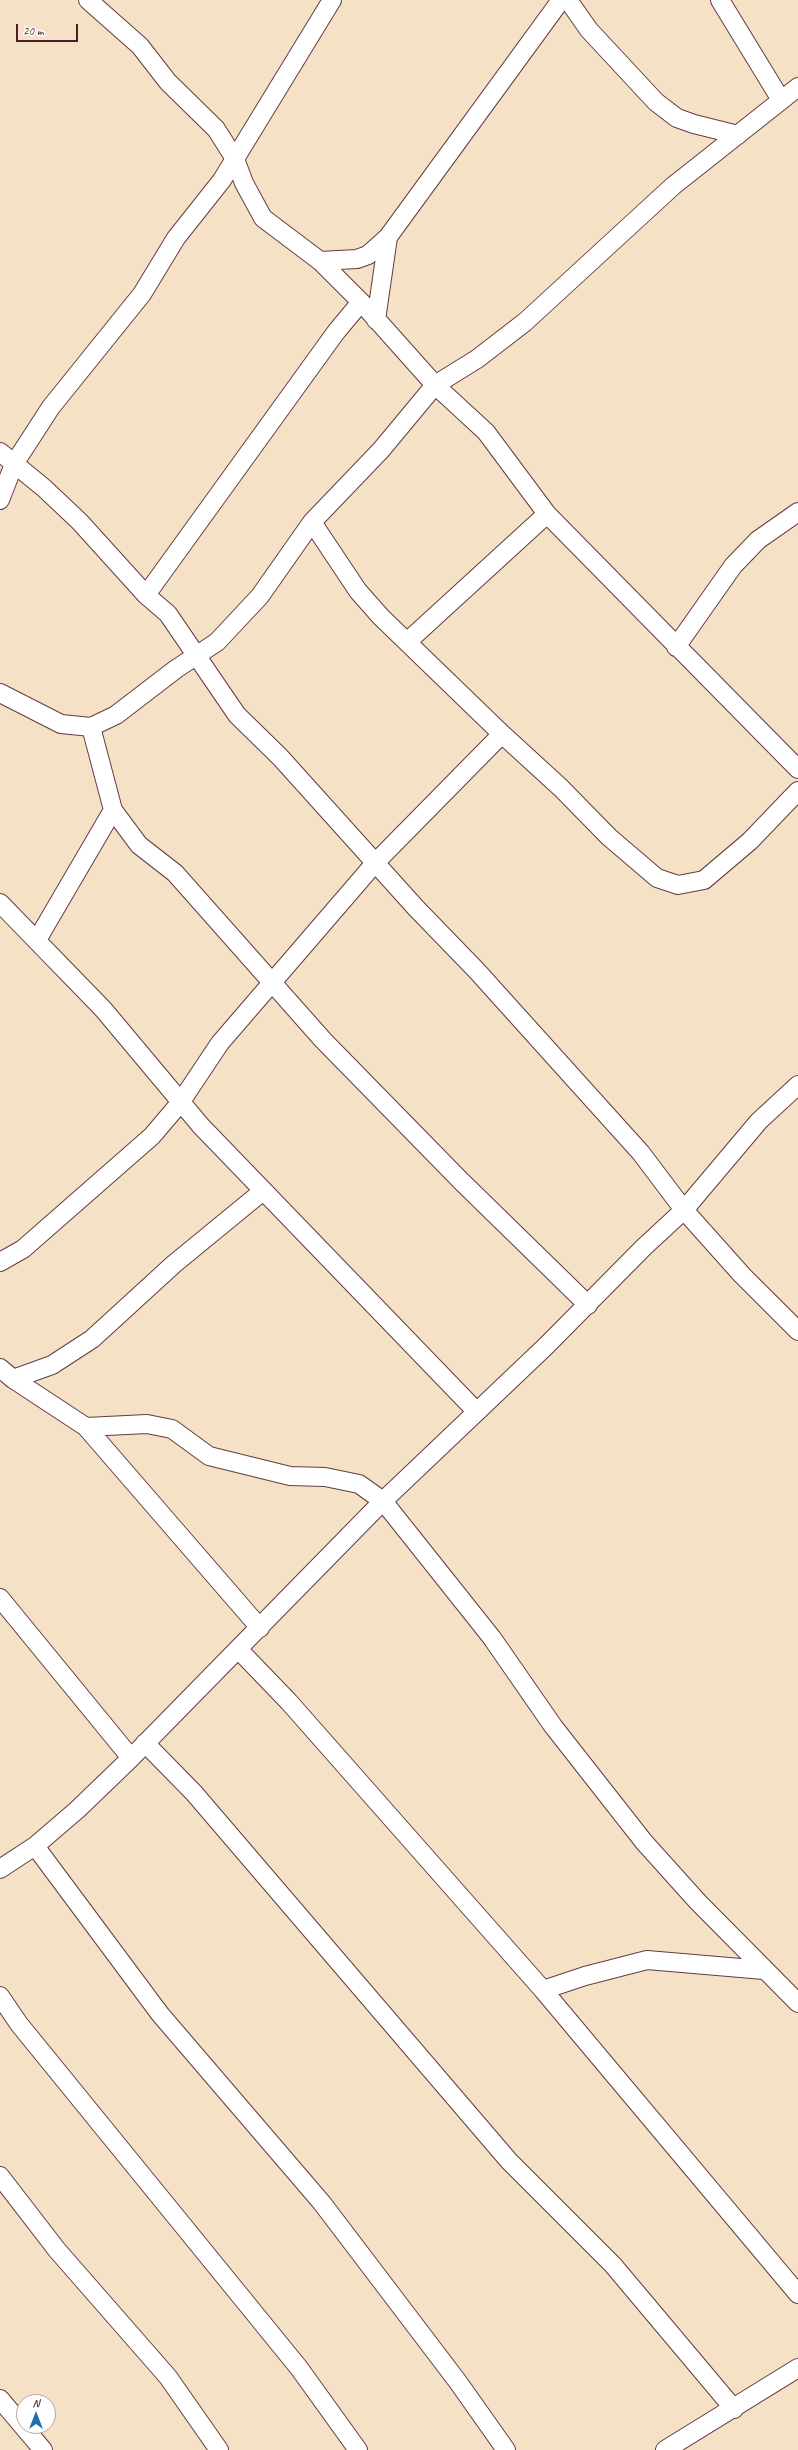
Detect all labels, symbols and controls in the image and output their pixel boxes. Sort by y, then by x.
scale bar [18,16,80,42]
text: 20 m [23,23,43,39]
north arrow [16,2394,56,2434]
text: N [33,2396,39,2410]

